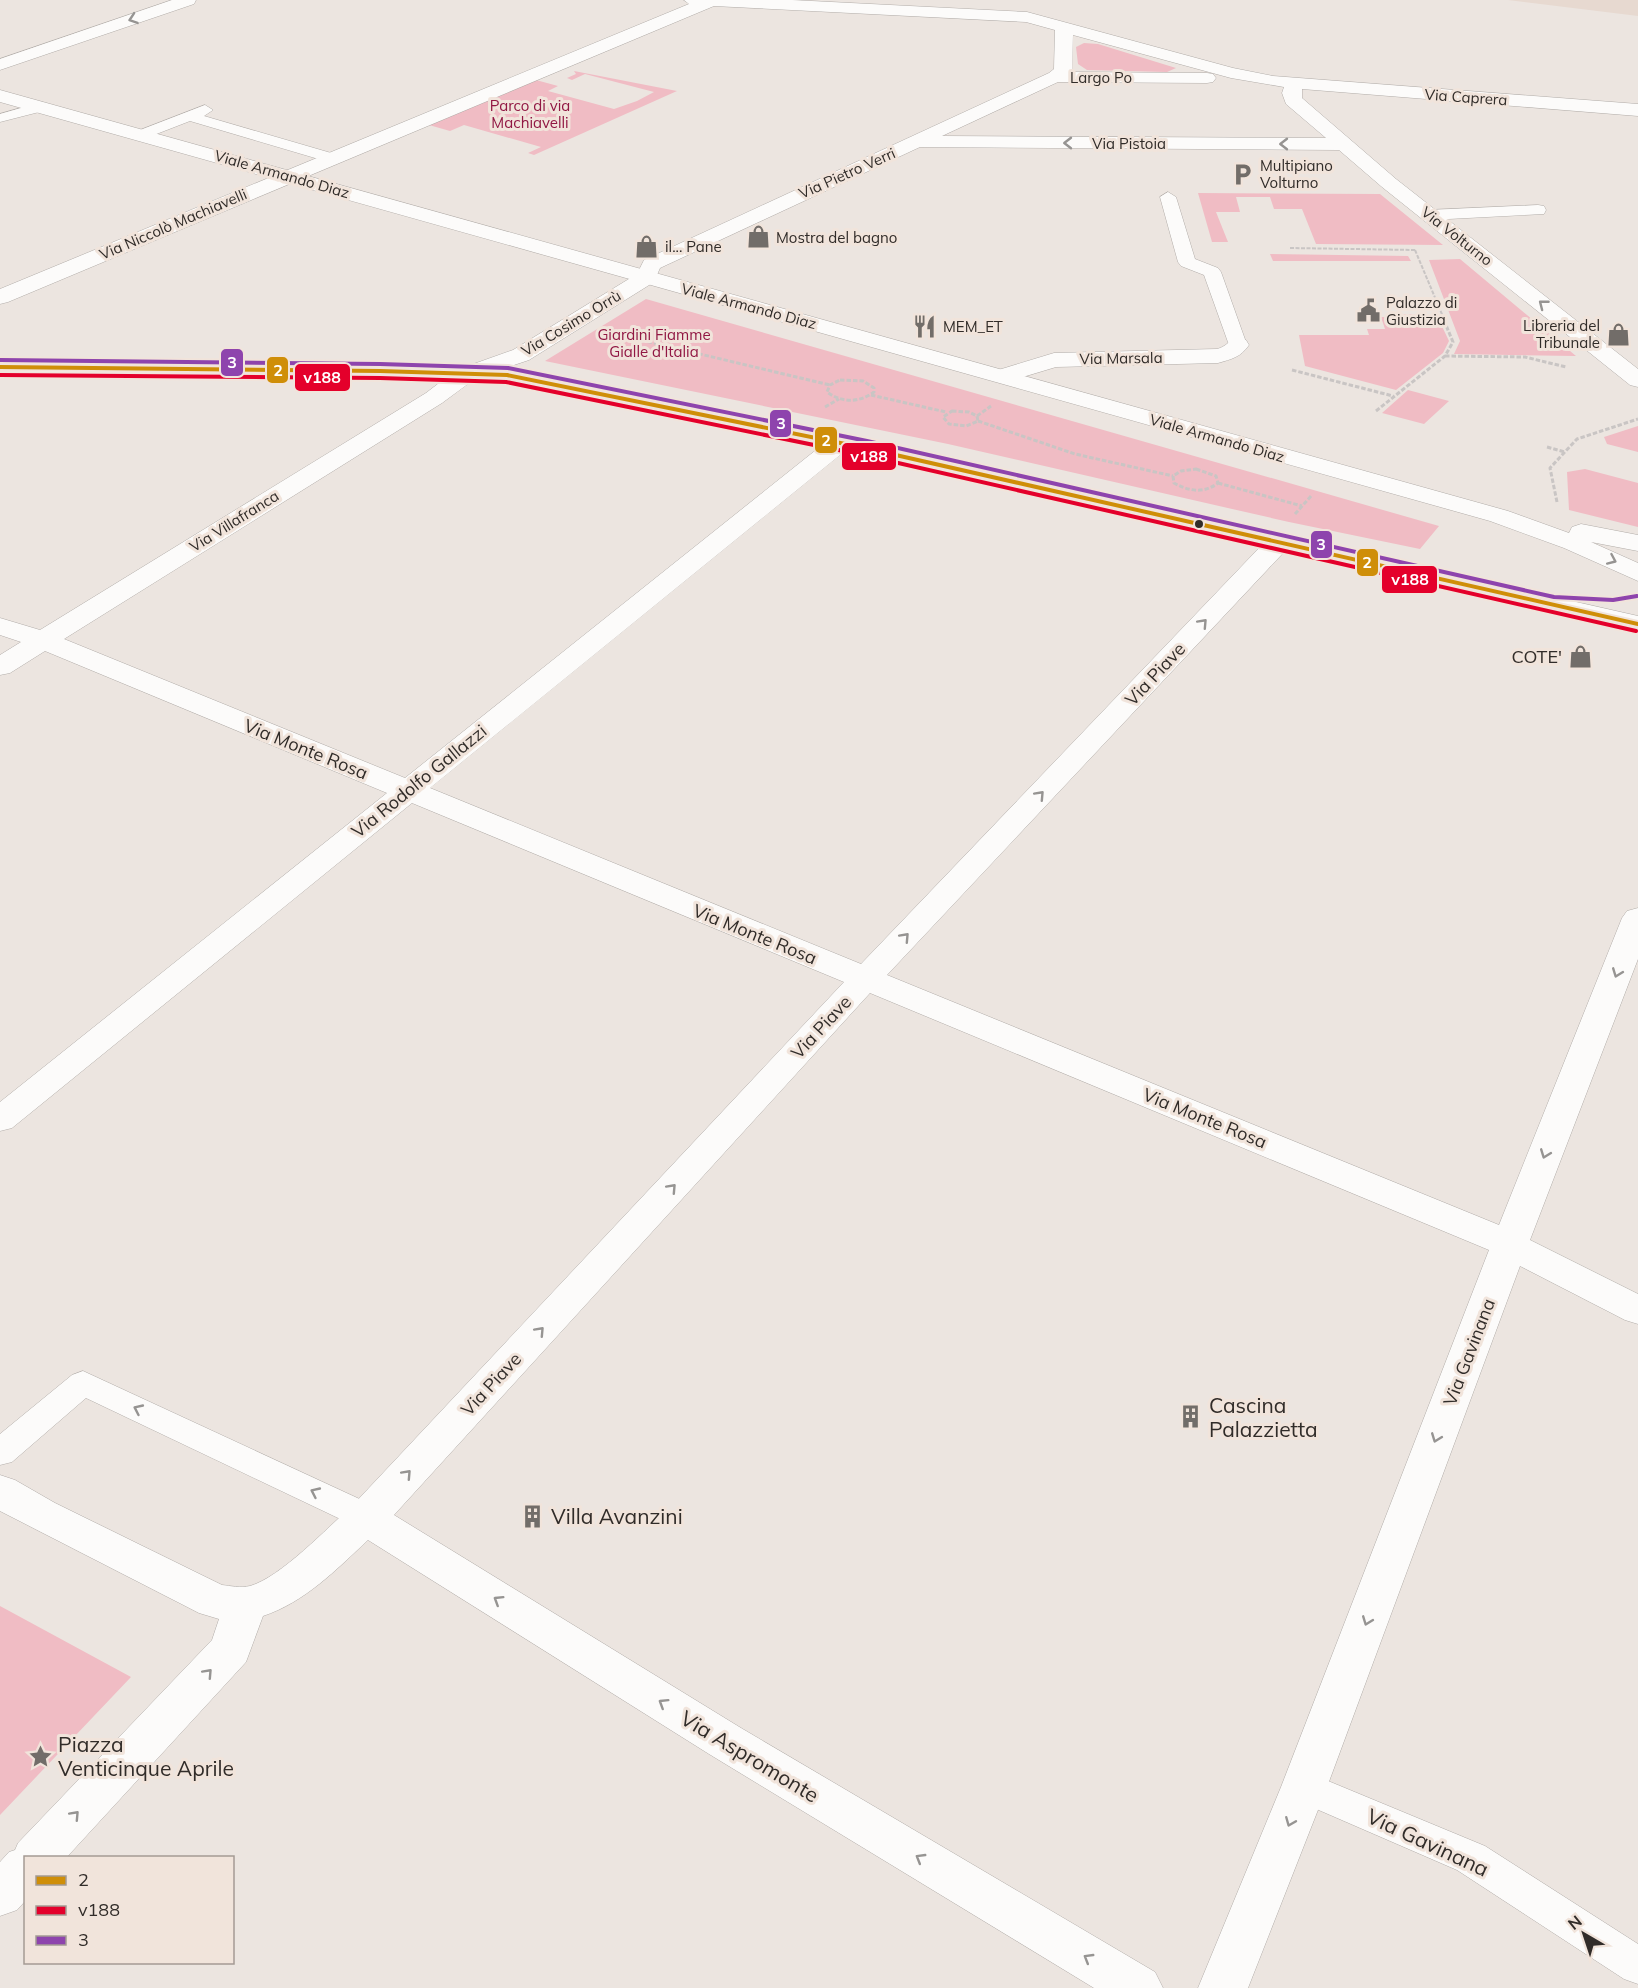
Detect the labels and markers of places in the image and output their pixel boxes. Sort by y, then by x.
place label: Multipiano Volturno [1260,156,1333,192]
parking icon: Multipiano Volturno [1229,161,1255,187]
shop icon: Mostra del bagno [745,224,771,250]
place label: Mostra del bagno [776,228,897,247]
shop icon: il... Pane [634,233,660,259]
place label: il... Pane [665,237,722,256]
place label: Palazzo di Giustizia [1386,293,1457,329]
public building icon: Palazzo di Giustizia [1355,298,1381,324]
restaurant icon: MEM_ET [912,313,938,339]
place label: Libreria del Tribunale [1523,316,1600,352]
place label: MEM_ET [943,317,1003,336]
shop icon: Libreria del Tribunale [1605,321,1631,347]
unlabelled marker [1193,518,1205,530]
shop icon: COTE' [1567,643,1593,669]
place label: COTE' [1512,645,1562,668]
place label: Cascina Palazzietta [1209,1392,1318,1442]
building icon: Cascina Palazzietta [1178,1404,1204,1430]
building icon: Villa Avanzini [520,1503,546,1529]
place label: Villa Avanzini [551,1503,683,1529]
place label: Piazza Venticinque Aprile [58,1731,234,1781]
place icon: Piazza Venticinque Aprile [27,1743,53,1769]

